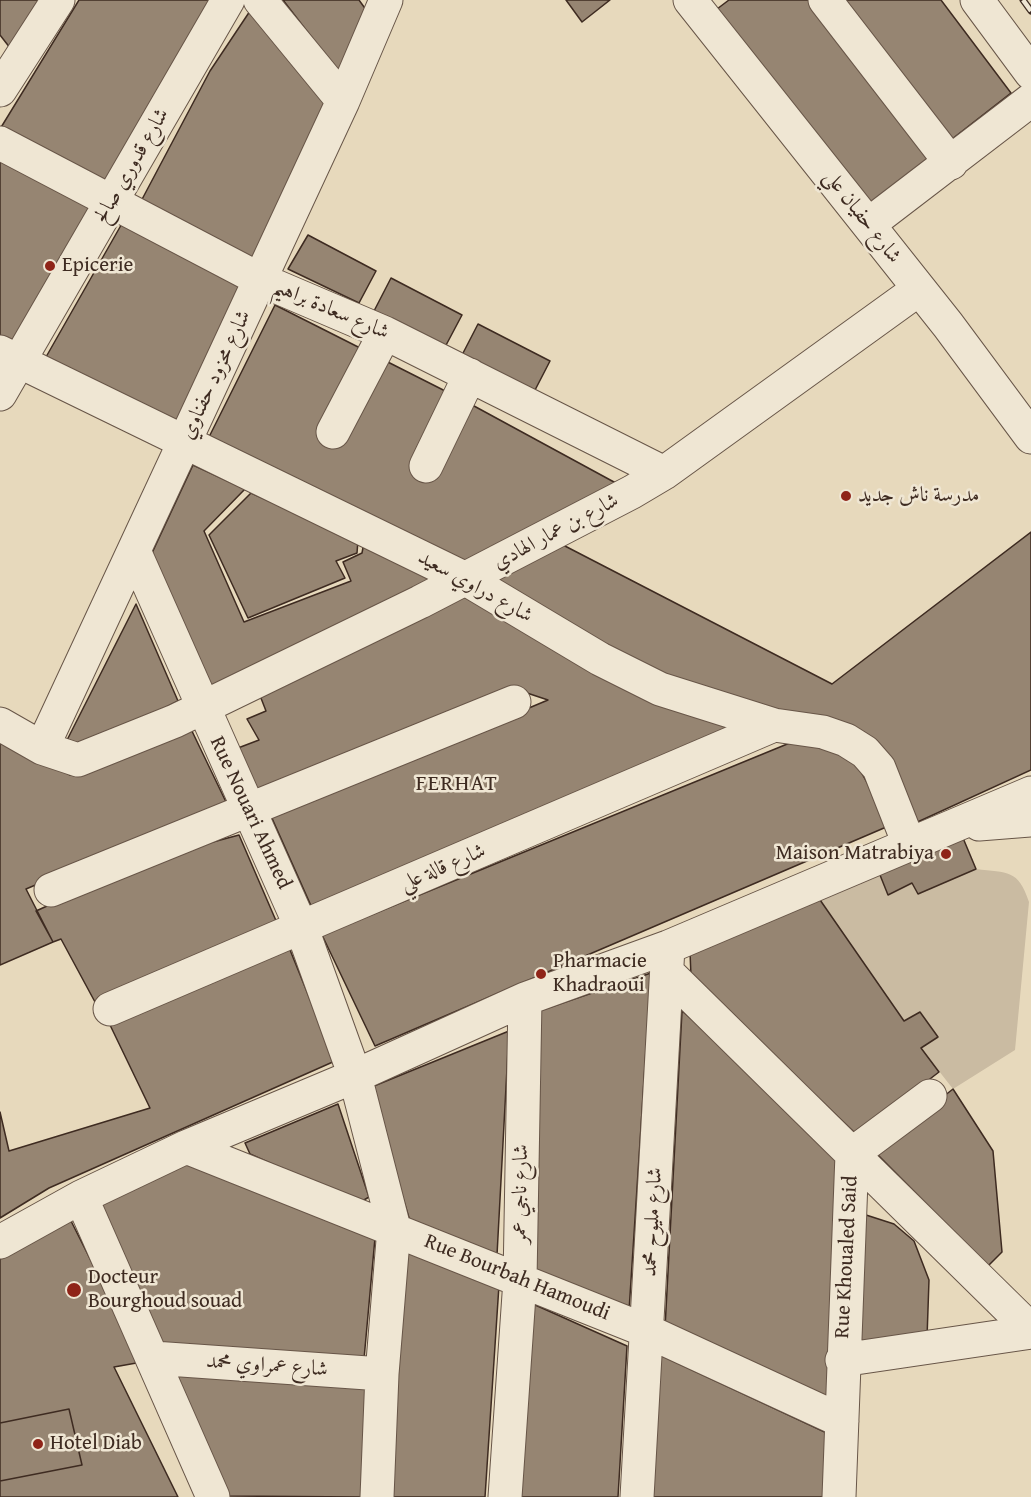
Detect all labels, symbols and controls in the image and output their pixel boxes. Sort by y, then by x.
street label: شارع قدوري صالح [89,104,175,228]
street label: شارع حفيان علي [818,165,906,269]
place label: Epicerie [62,253,133,279]
marker: Epicerie [43,259,57,273]
street label: شارع سعادة براهيم [269,274,393,346]
street label: شارع محزود حفناوي [175,306,257,444]
place label: مدرسة ناش جديد [858,483,979,509]
street label: شارع بن عمار الهادي [489,488,623,576]
marker: مدرسة ناش جديد [839,489,853,503]
street label: شارع دراوي سعيد [413,545,537,629]
street label: Rue Nouari Ahmed [204,733,296,893]
district label: FERHAT [416,771,498,797]
street label: شارع قالة علي [397,839,489,897]
place label: Maison Matrabiya [776,841,934,867]
marker: Maison Matrabiya [939,847,953,861]
place label: Pharmacie Khadraoui [553,949,647,999]
marker: Pharmacie Khadraoui [534,967,548,981]
street label: شارع ناجي عمر [508,1144,534,1244]
street label: شارع مليوح محمد [638,1167,668,1277]
street label: Rue Khoualed Said [830,1175,864,1339]
street label: Rue Bourbah Hamoudi [421,1229,613,1327]
place label: Docteur Bourghoud souad [88,1265,242,1315]
marker: Docteur Bourghoud souad [65,1281,83,1299]
street label: شارع عمراوي محمد [205,1349,329,1383]
place label: Hotel Diab [50,1431,142,1457]
marker: Hotel Diab [31,1437,45,1451]

